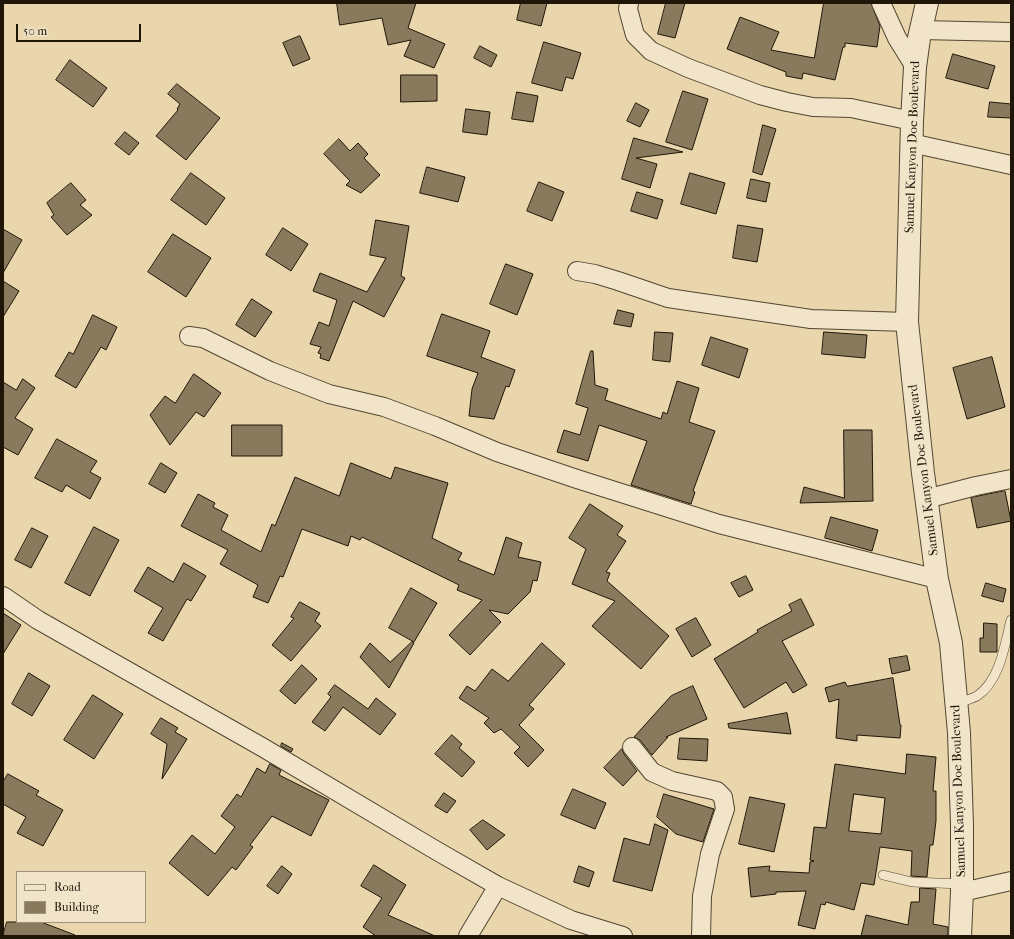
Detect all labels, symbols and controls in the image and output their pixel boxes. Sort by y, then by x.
scale bar [18,16,143,42]
text: 50 m [23,24,47,38]
street label: Samuel Kanyon Doe Boulevard [902,61,924,233]
street label: Samuel Kanyon Doe Boulevard [906,384,942,556]
street label: Samuel Kanyon Doe Boulevard [948,705,970,877]
legend [16,871,146,923]
text: Road [54,880,81,894]
text: Building [54,900,99,914]

